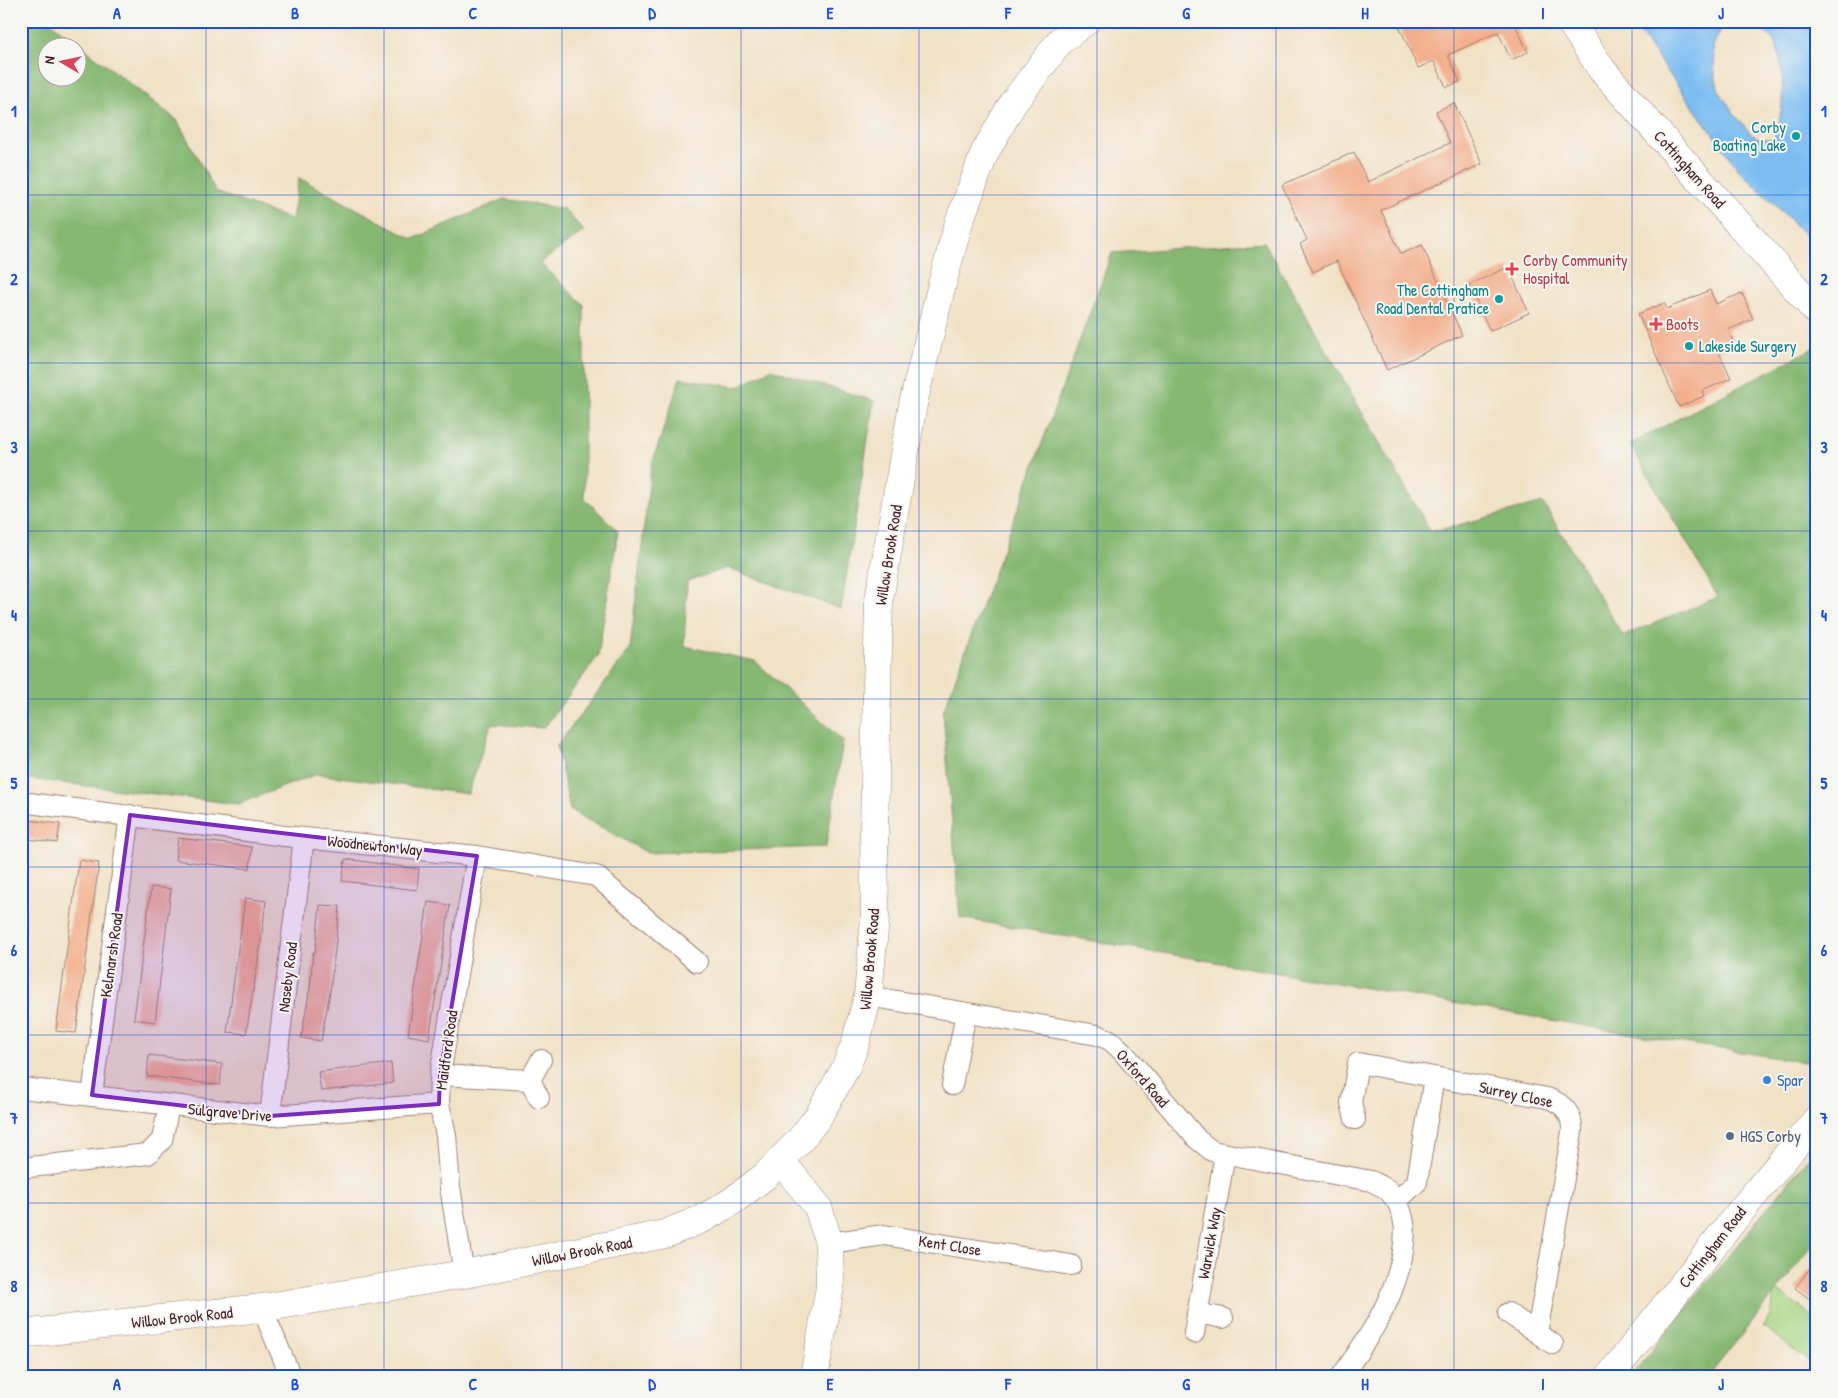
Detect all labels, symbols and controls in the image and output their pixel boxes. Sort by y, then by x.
text: A [113,2,121,24]
text: B [291,2,299,24]
text: C [469,2,478,24]
text: D [648,2,656,24]
text: E [826,2,834,24]
text: F [1004,2,1012,24]
text: G [1182,2,1190,24]
text: H [1361,2,1369,24]
text: I [1541,2,1545,24]
text: J [1718,2,1724,24]
north arrow [38,38,88,88]
text: N [39,54,59,65]
text: 1 [11,100,17,122]
text: 1 [1821,100,1827,122]
place label: Corby Boating Lake [1713,116,1787,156]
street label: Cottingham Road [1649,125,1731,213]
marker: Corby Boating Lake [1790,130,1802,142]
place label: Corby Community Hospital [1523,249,1628,289]
marker: Corby Community Hospital [1505,262,1519,276]
text: 2 [10,268,18,290]
text: 2 [1820,268,1828,290]
place label: The Cottingham Road Dental Pratice [1376,279,1490,319]
marker: The Cottingham Road Dental Pratice [1493,293,1505,305]
place label: Boots [1666,313,1699,335]
marker: Boots [1650,318,1662,330]
place label: Lakeside Surgery [1699,335,1797,357]
marker: Lakeside Surgery [1683,340,1695,352]
text: 3 [10,436,18,458]
text: 3 [1820,436,1828,458]
street label: Willow Brook Road [869,503,907,607]
text: 4 [11,604,17,626]
text: 4 [1821,604,1827,626]
text: 5 [11,772,18,794]
text: 5 [1821,772,1828,794]
street label: Woodnewton Way [326,829,424,861]
street label: Willow Brook Road [854,907,884,1011]
street label: Kelmarsh Road [94,911,128,999]
text: 6 [11,939,18,961]
text: 6 [1821,939,1828,961]
street label: Naseby Road [272,941,302,1013]
street label: Maidford Road [430,1009,462,1091]
street label: Oxford Road [1112,1044,1174,1112]
place label: Spar [1777,1069,1804,1091]
marker: Spar [1761,1074,1773,1086]
street label: Surrey Close [1477,1075,1556,1113]
street label: Sulgrave Drive [187,1097,273,1127]
text: 7 [9,1107,18,1129]
text: 7 [1819,1107,1828,1129]
place label: HGS Corby [1740,1125,1801,1147]
marker: HGS Corby [1724,1130,1736,1142]
street label: Cottingham Road [1673,1202,1751,1292]
street label: Warwick Way [1192,1205,1226,1281]
street label: Kent Close [917,1229,984,1261]
street label: Willow Brook Road [530,1231,634,1271]
text: 8 [11,1275,18,1297]
text: 8 [1821,1275,1828,1297]
street label: Willow Brook Road [130,1301,234,1333]
text: A [113,1373,121,1395]
text: B [291,1373,299,1395]
text: C [469,1373,478,1395]
text: D [648,1373,656,1395]
text: E [826,1373,834,1395]
text: F [1004,1373,1012,1395]
text: G [1182,1373,1190,1395]
text: H [1361,1373,1369,1395]
text: I [1541,1373,1545,1395]
text: J [1718,1373,1724,1395]

